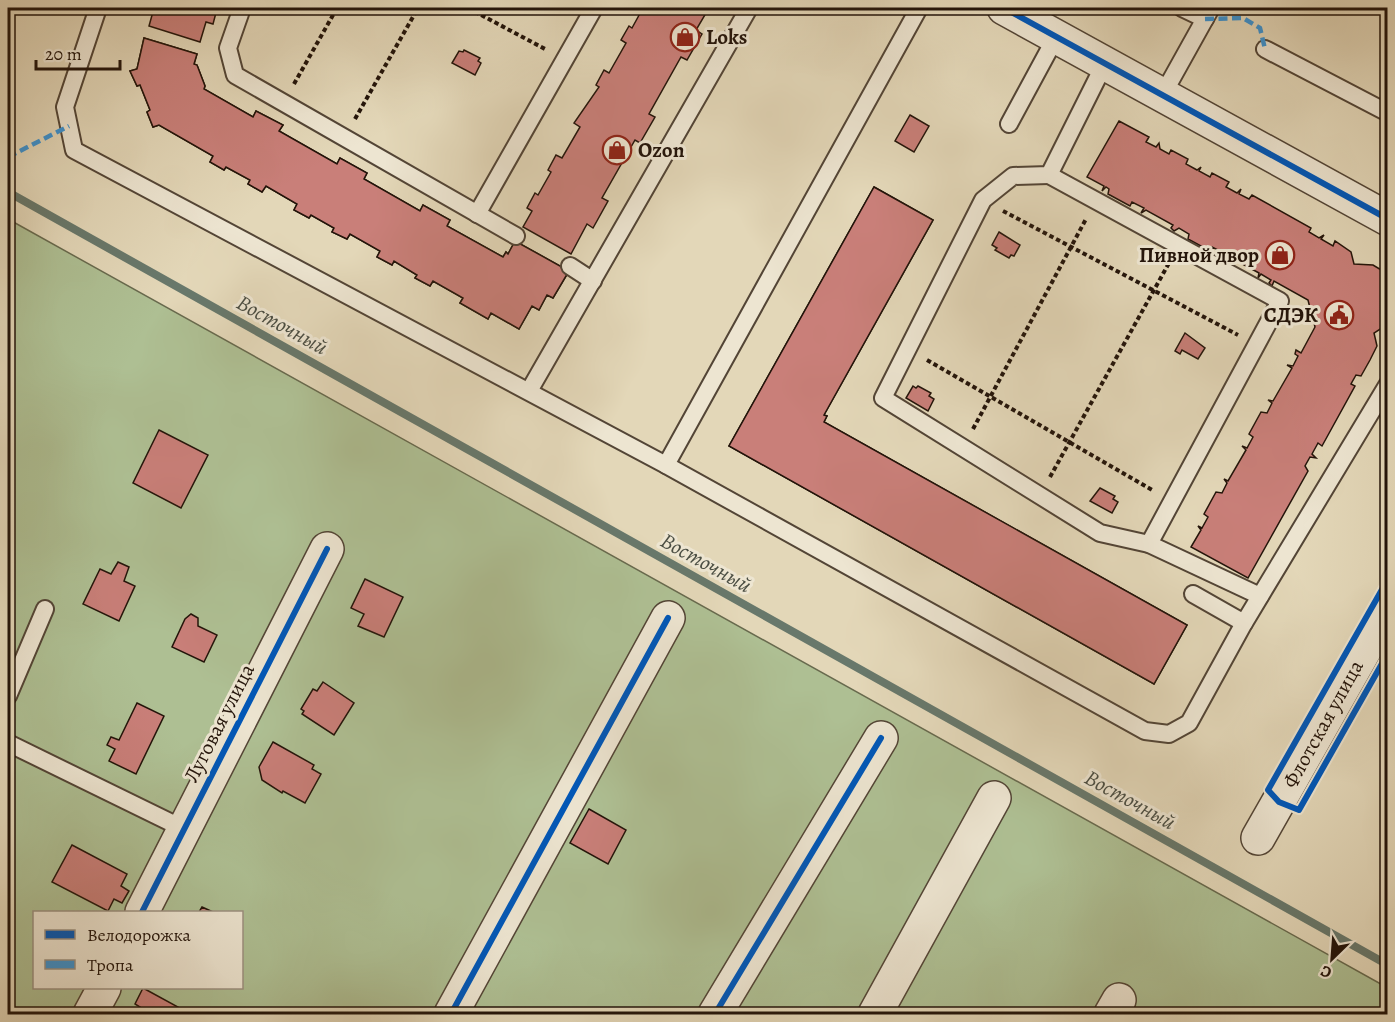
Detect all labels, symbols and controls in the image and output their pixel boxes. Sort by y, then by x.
shop icon: Loks [669,21,701,53]
place label: Loks [706,23,747,51]
scale bar [36,33,120,71]
text: 20 m [45,42,82,66]
shop icon: Ozon [601,134,633,166]
place label: Ozon [638,136,685,164]
shop icon: Пивной двор [1264,239,1296,271]
place label: Пивной двор [1139,241,1259,269]
water label: Восточный [231,288,333,362]
public building icon: СДЭК [1323,299,1355,331]
place label: СДЭК [1264,301,1318,329]
water label: Восточный [655,526,757,600]
street label: Флотская улица [1276,655,1370,793]
street label: Луговая улица [177,659,261,787]
water label: Восточный [1079,763,1181,837]
legend [33,911,243,989]
text: Велодорожка [87,923,192,947]
north arrow [1302,929,1362,989]
text: Тропа [87,953,134,977]
text: С [1317,960,1335,984]

